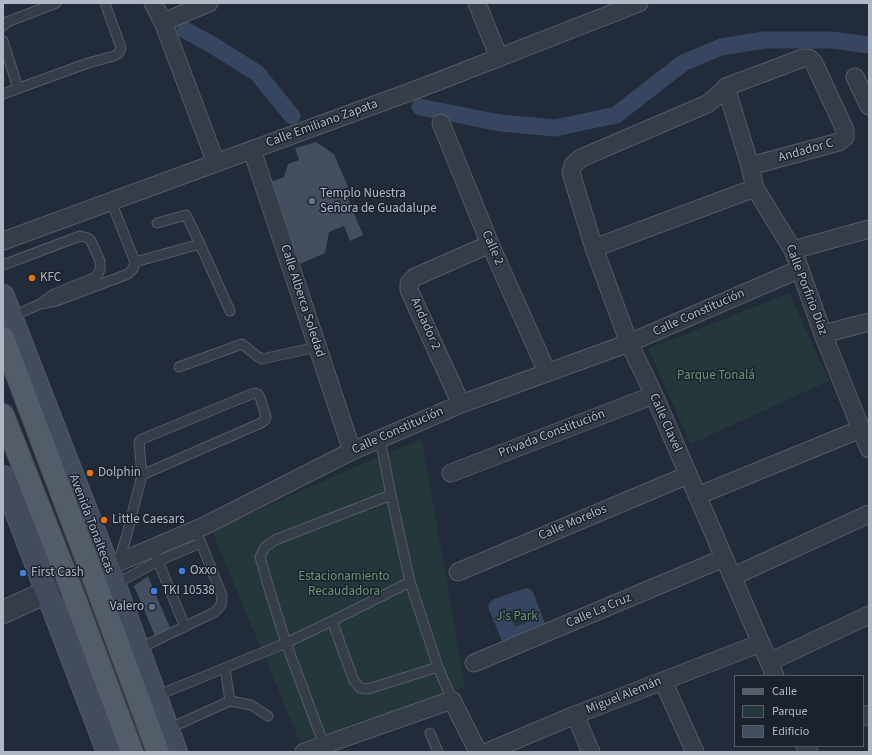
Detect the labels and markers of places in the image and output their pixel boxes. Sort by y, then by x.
place label: Templo Nuestra Señora de Guadalupe [320,186,437,217]
marker: Templo Nuestra Señora de Guadalupe [307,196,317,206]
place label: KFC [40,270,61,286]
marker: KFC [27,273,37,283]
place label: Dolphin [98,465,141,481]
marker: Dolphin [85,468,95,478]
place label: Little Caesars [112,512,185,528]
marker: Little Caesars [99,515,109,525]
place label: Oxxo [190,563,217,579]
place label: First Cash [31,565,84,581]
marker: Oxxo [177,566,187,576]
marker: First Cash [18,568,28,578]
place label: TKI 10538 [162,583,215,599]
marker: TKI 10538 [149,586,159,596]
place label: Valero [110,599,144,615]
marker: Valero [147,602,157,612]

